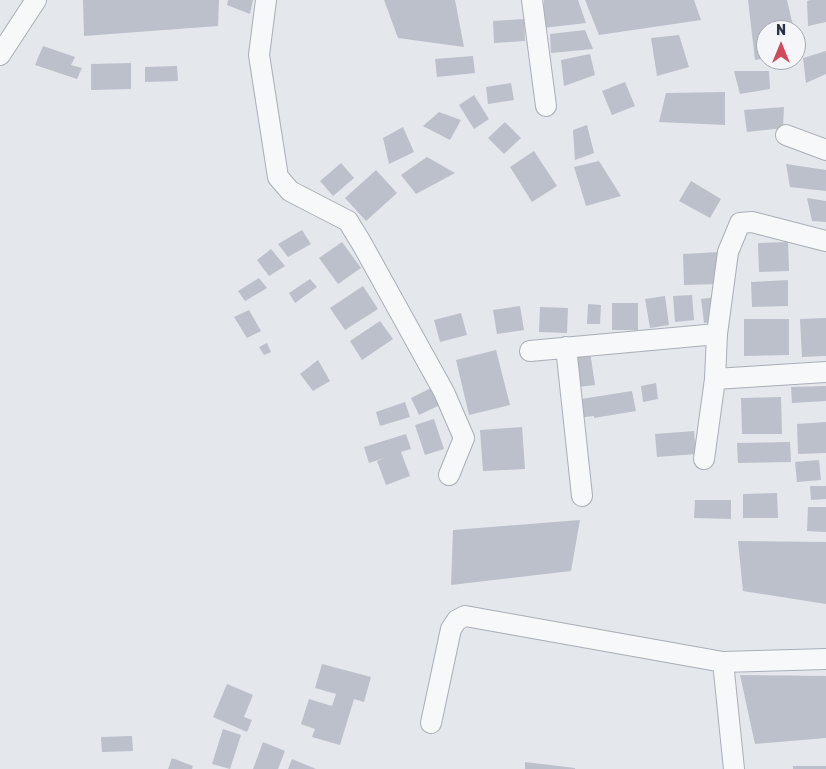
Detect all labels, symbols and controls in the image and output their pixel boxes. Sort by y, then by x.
north arrow [756,20,806,70]
text: N [776,22,786,39]

